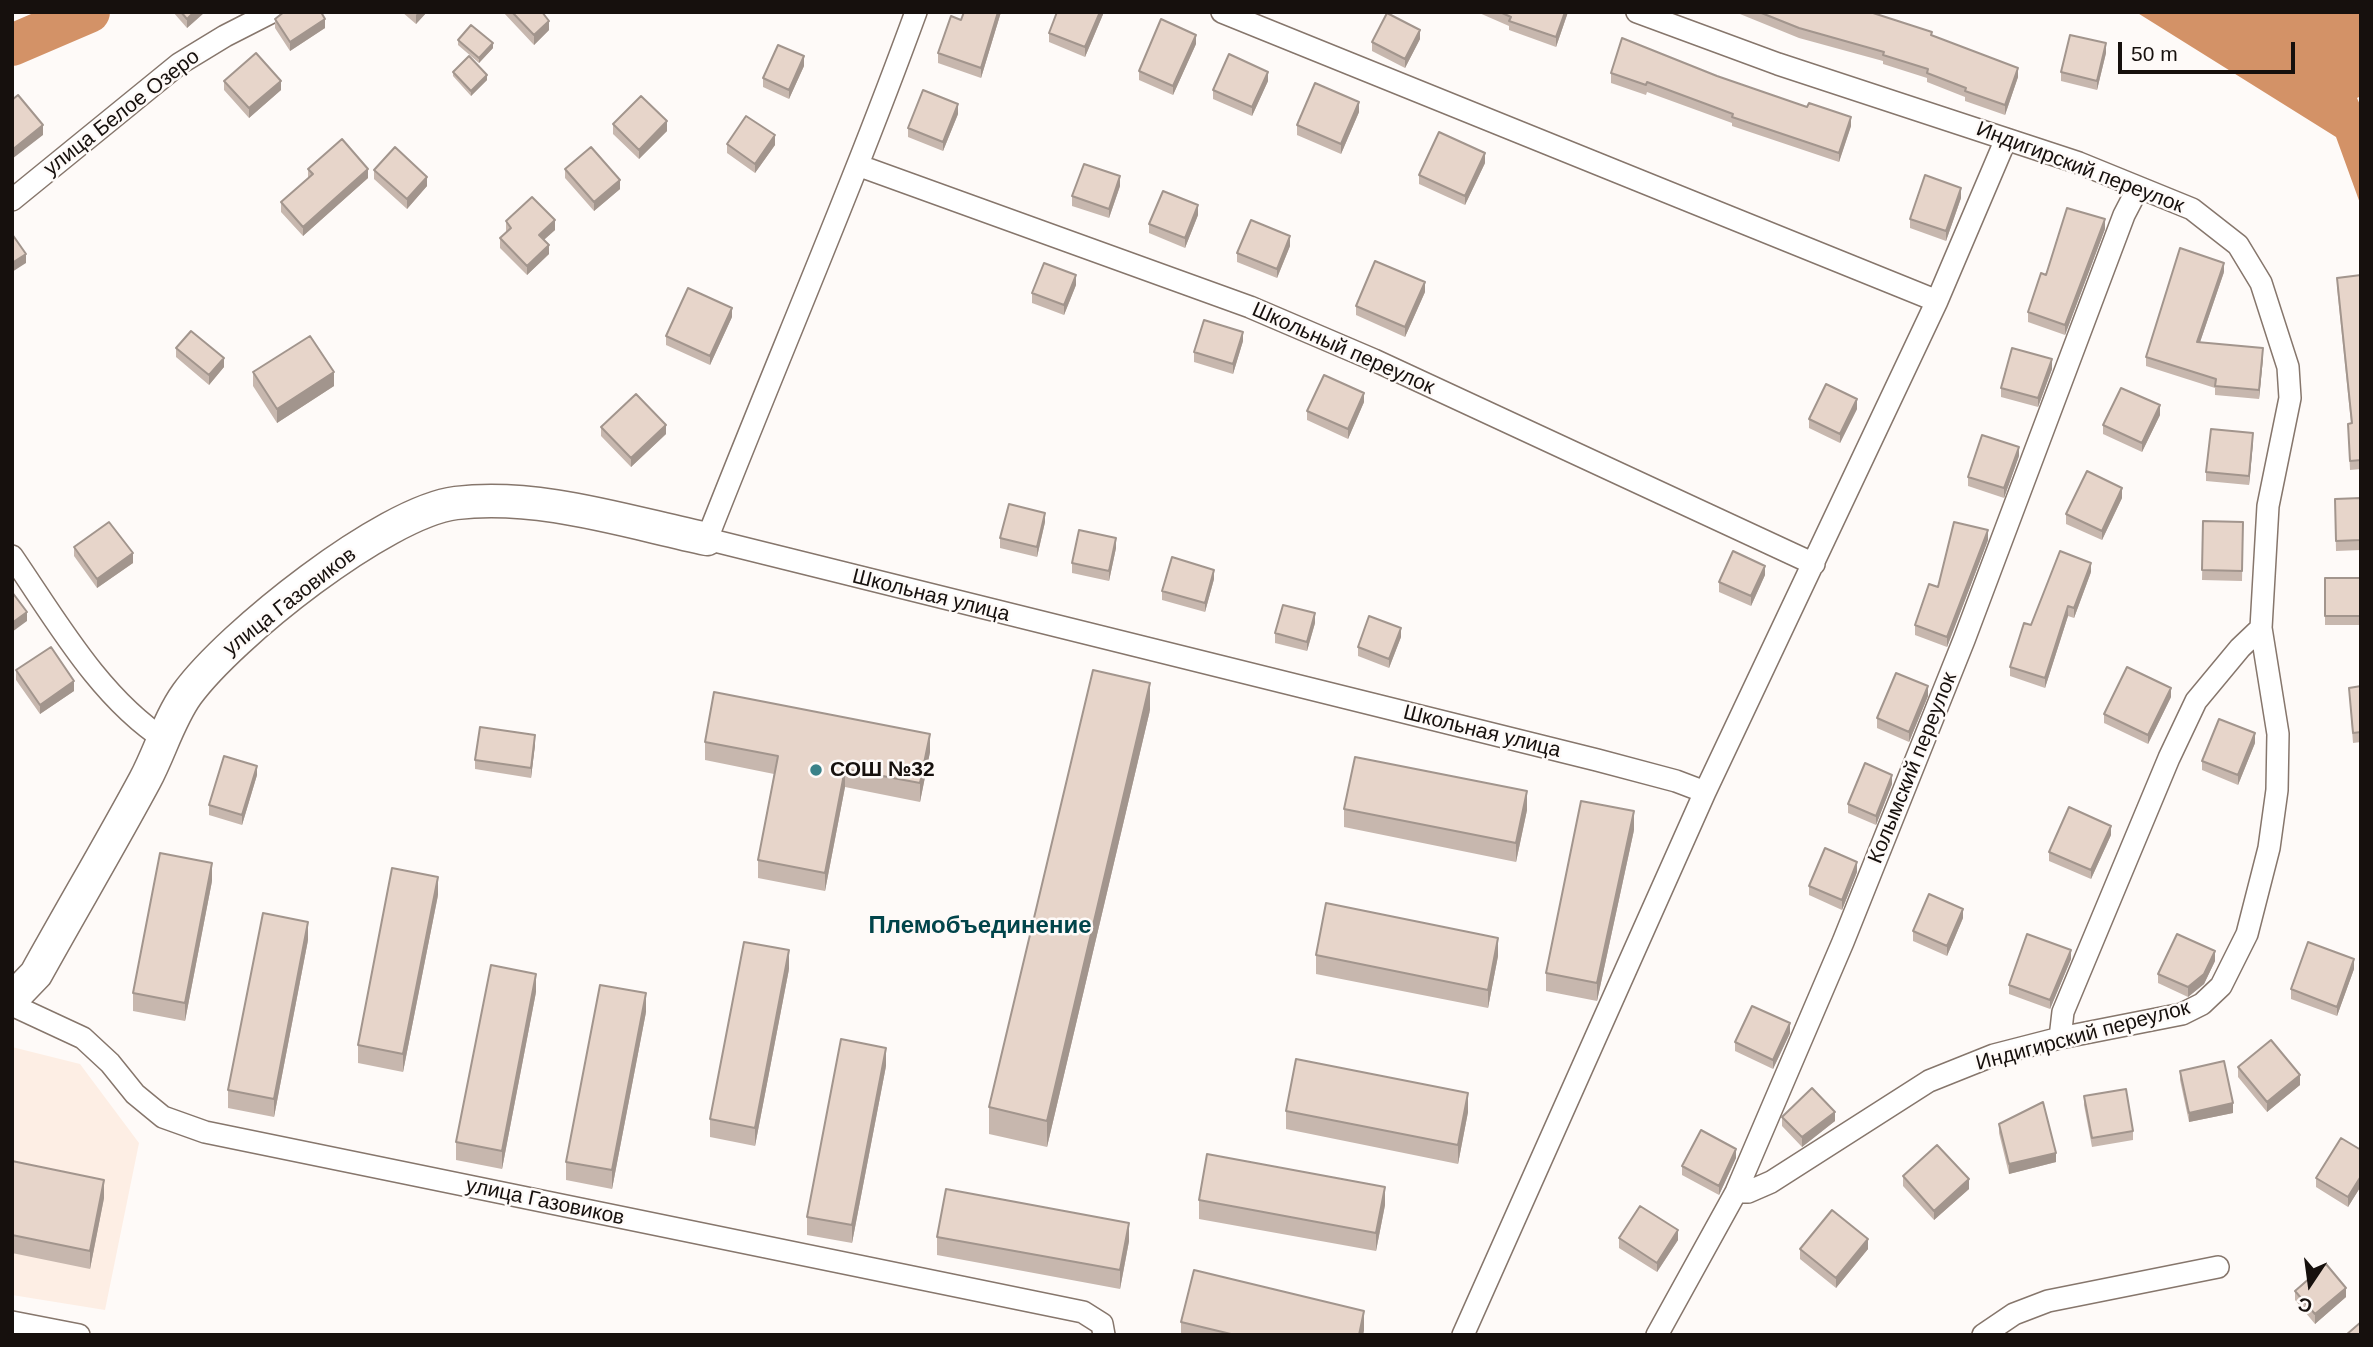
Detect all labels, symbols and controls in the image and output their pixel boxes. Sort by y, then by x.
scale bar [2121,28,2298,72]
text: 50 m [2131,42,2178,65]
street label: улица Белое Озеро [39,44,205,182]
street label: Индигирский переулок [1973,117,2187,219]
street label: Школьный переулок [1248,297,1438,401]
street label: улица Газовиков [219,542,361,662]
street label: Школьная улица [850,564,1012,628]
street label: Колымский переулок [1863,669,1963,867]
street label: Школьная улица [1401,700,1563,764]
place label: СОШ №32 [830,757,935,783]
marker: СОШ №32 [808,762,824,778]
district label: Племобъединение [868,912,1092,940]
street label: Индигирский переулок [1973,995,2193,1077]
street label: улица Газовиков [463,1173,627,1231]
north arrow [2275,1249,2345,1319]
text: С [2296,1293,2314,1317]

